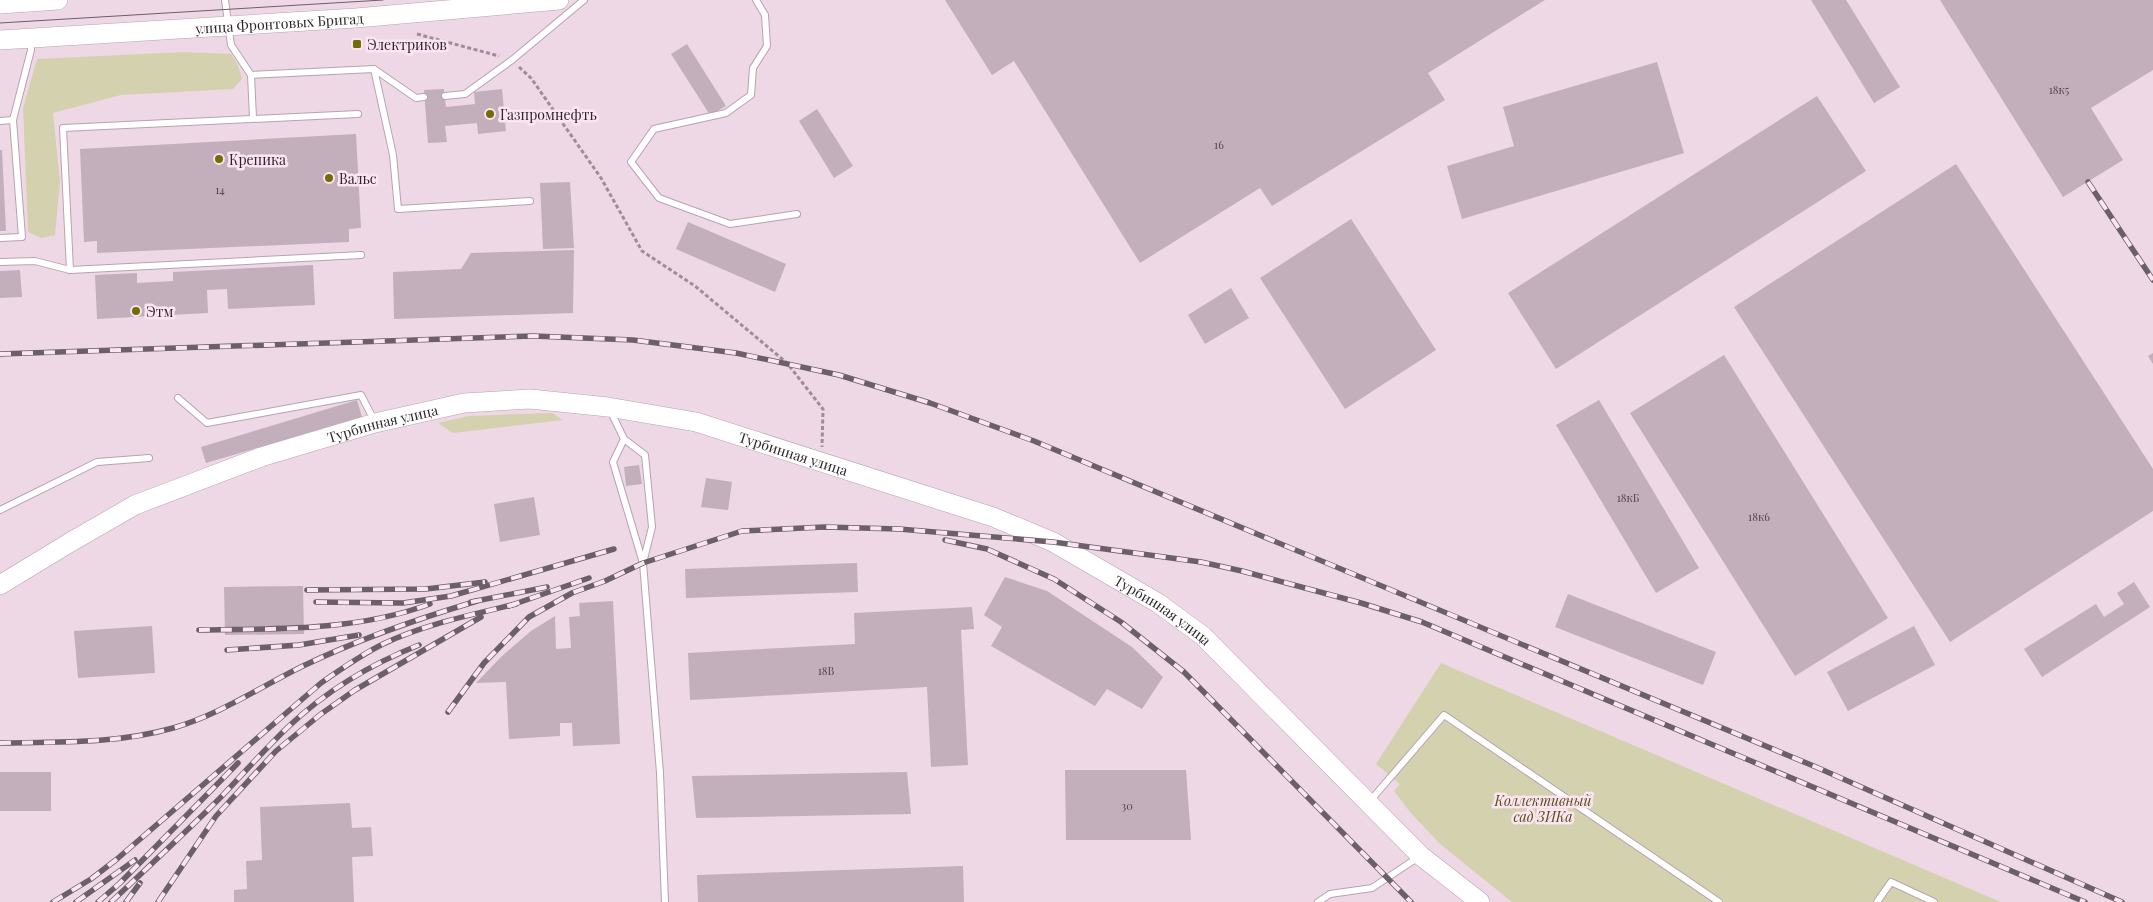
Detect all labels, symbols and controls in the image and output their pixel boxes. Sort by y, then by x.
street label: улица Фронтовых Бригад [194,8,365,37]
place label: Электриков [367,35,447,54]
marker: Электриков [351,38,363,50]
house number: 18к5 [2049,82,2070,97]
place label: Газпромнефть [500,105,597,124]
marker: Газпромнефть [484,108,496,120]
house number: 16 [1214,137,1224,152]
place label: Крепика [229,150,286,169]
marker: Крепика [213,153,225,165]
place label: Вальс [339,169,377,188]
marker: Вальс [323,172,335,184]
house number: 14 [215,182,225,197]
place label: Этм [146,302,173,321]
marker: Этм [130,305,142,317]
street label: Турбинная улица [325,400,440,446]
street label: Турбинная улица [736,427,850,479]
house number: 18кБ [1617,490,1640,505]
house number: 18к6 [1748,509,1770,524]
street label: Турбинная улица [1111,570,1216,649]
house number: 18В [818,663,834,678]
park label: Коллективный сад ЗИКа [1494,791,1593,826]
house number: 30 [1121,798,1133,813]

